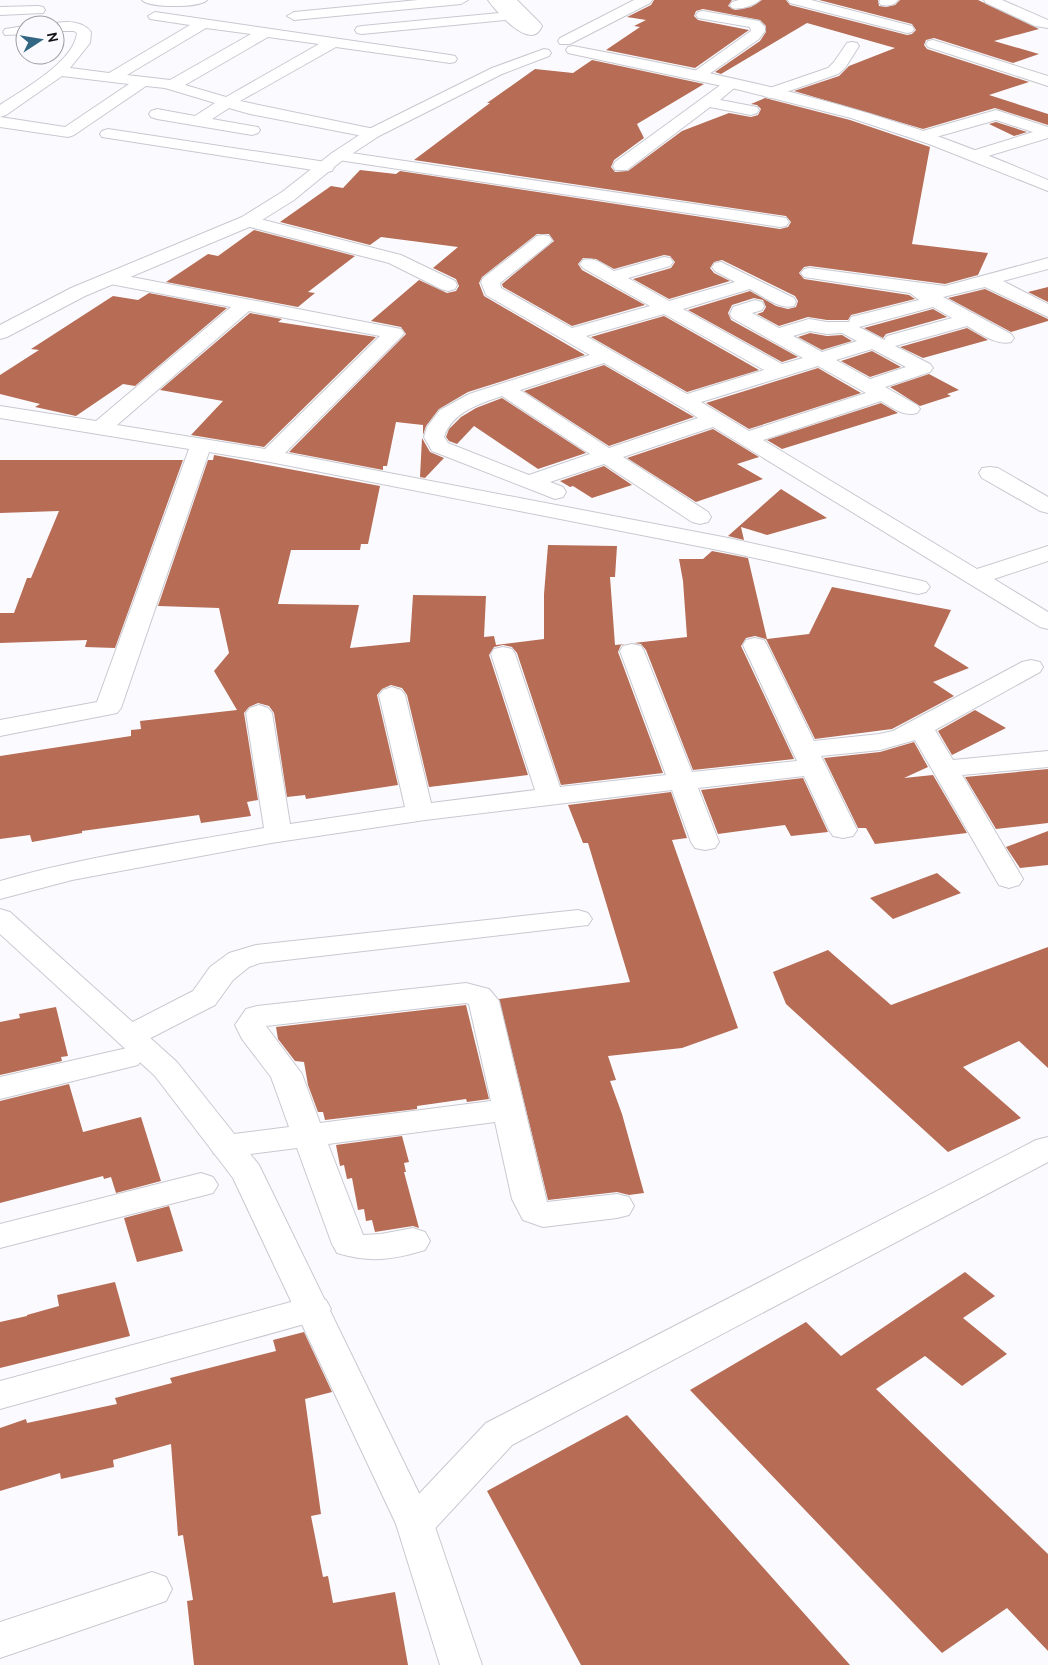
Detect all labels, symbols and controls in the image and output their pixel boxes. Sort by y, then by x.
north arrow [15,15,65,65]
text: N [43,31,63,44]

